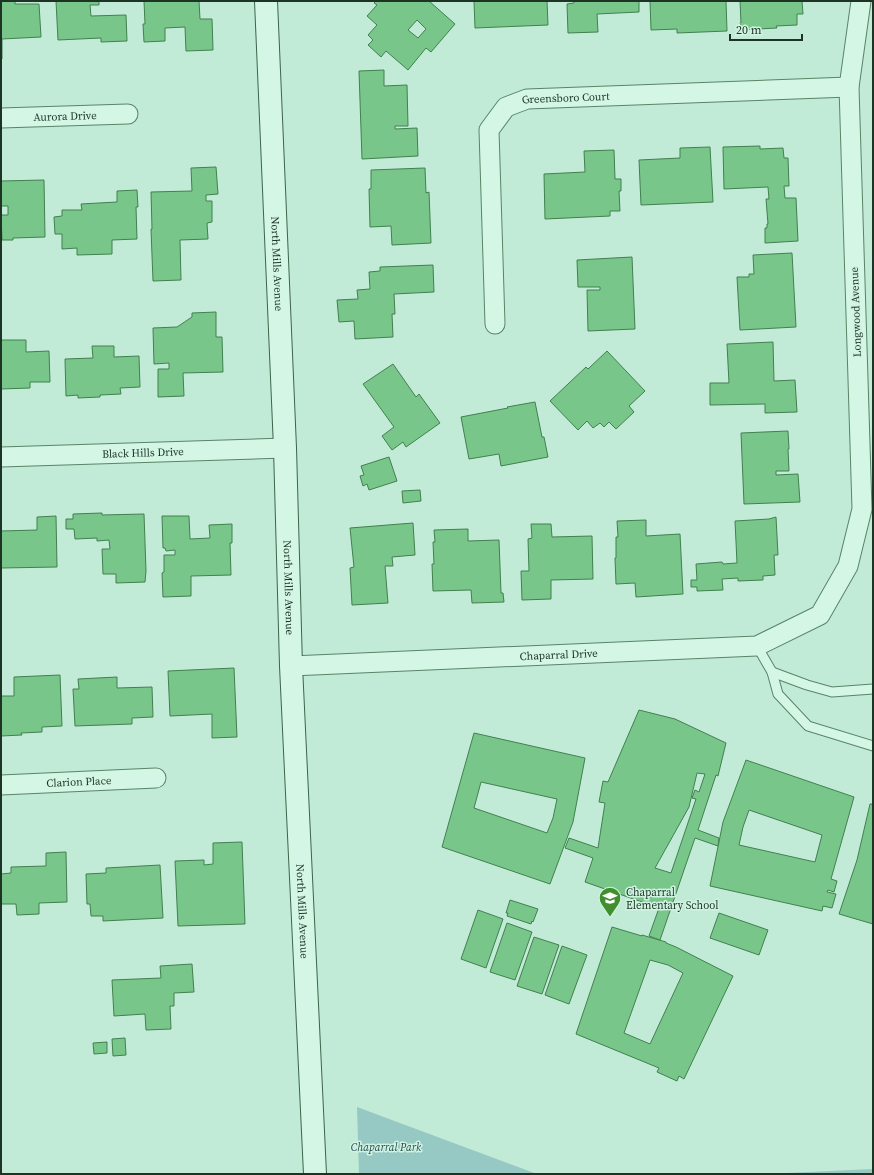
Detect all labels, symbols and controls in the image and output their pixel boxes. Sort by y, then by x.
scale bar [730,16,802,42]
text: 20 m [736,22,762,38]
street label: Greensboro Court [520,88,610,108]
street label: Aurora Drive [33,107,97,124]
street label: North Mills Avenue [268,216,287,312]
street label: Longwood Avenue [847,266,865,357]
street label: Black Hills Drive [102,444,184,461]
street label: North Mills Avenue [280,540,298,636]
street label: Chaparral Drive [519,645,598,664]
street label: Clarion Place [46,773,112,790]
street label: North Mills Avenue [293,863,312,959]
school or university icon: Chaparral Elementary School [597,885,623,918]
place label: Chaparral Elementary School [626,885,718,913]
park label: Chaparral Park [351,1140,422,1155]

